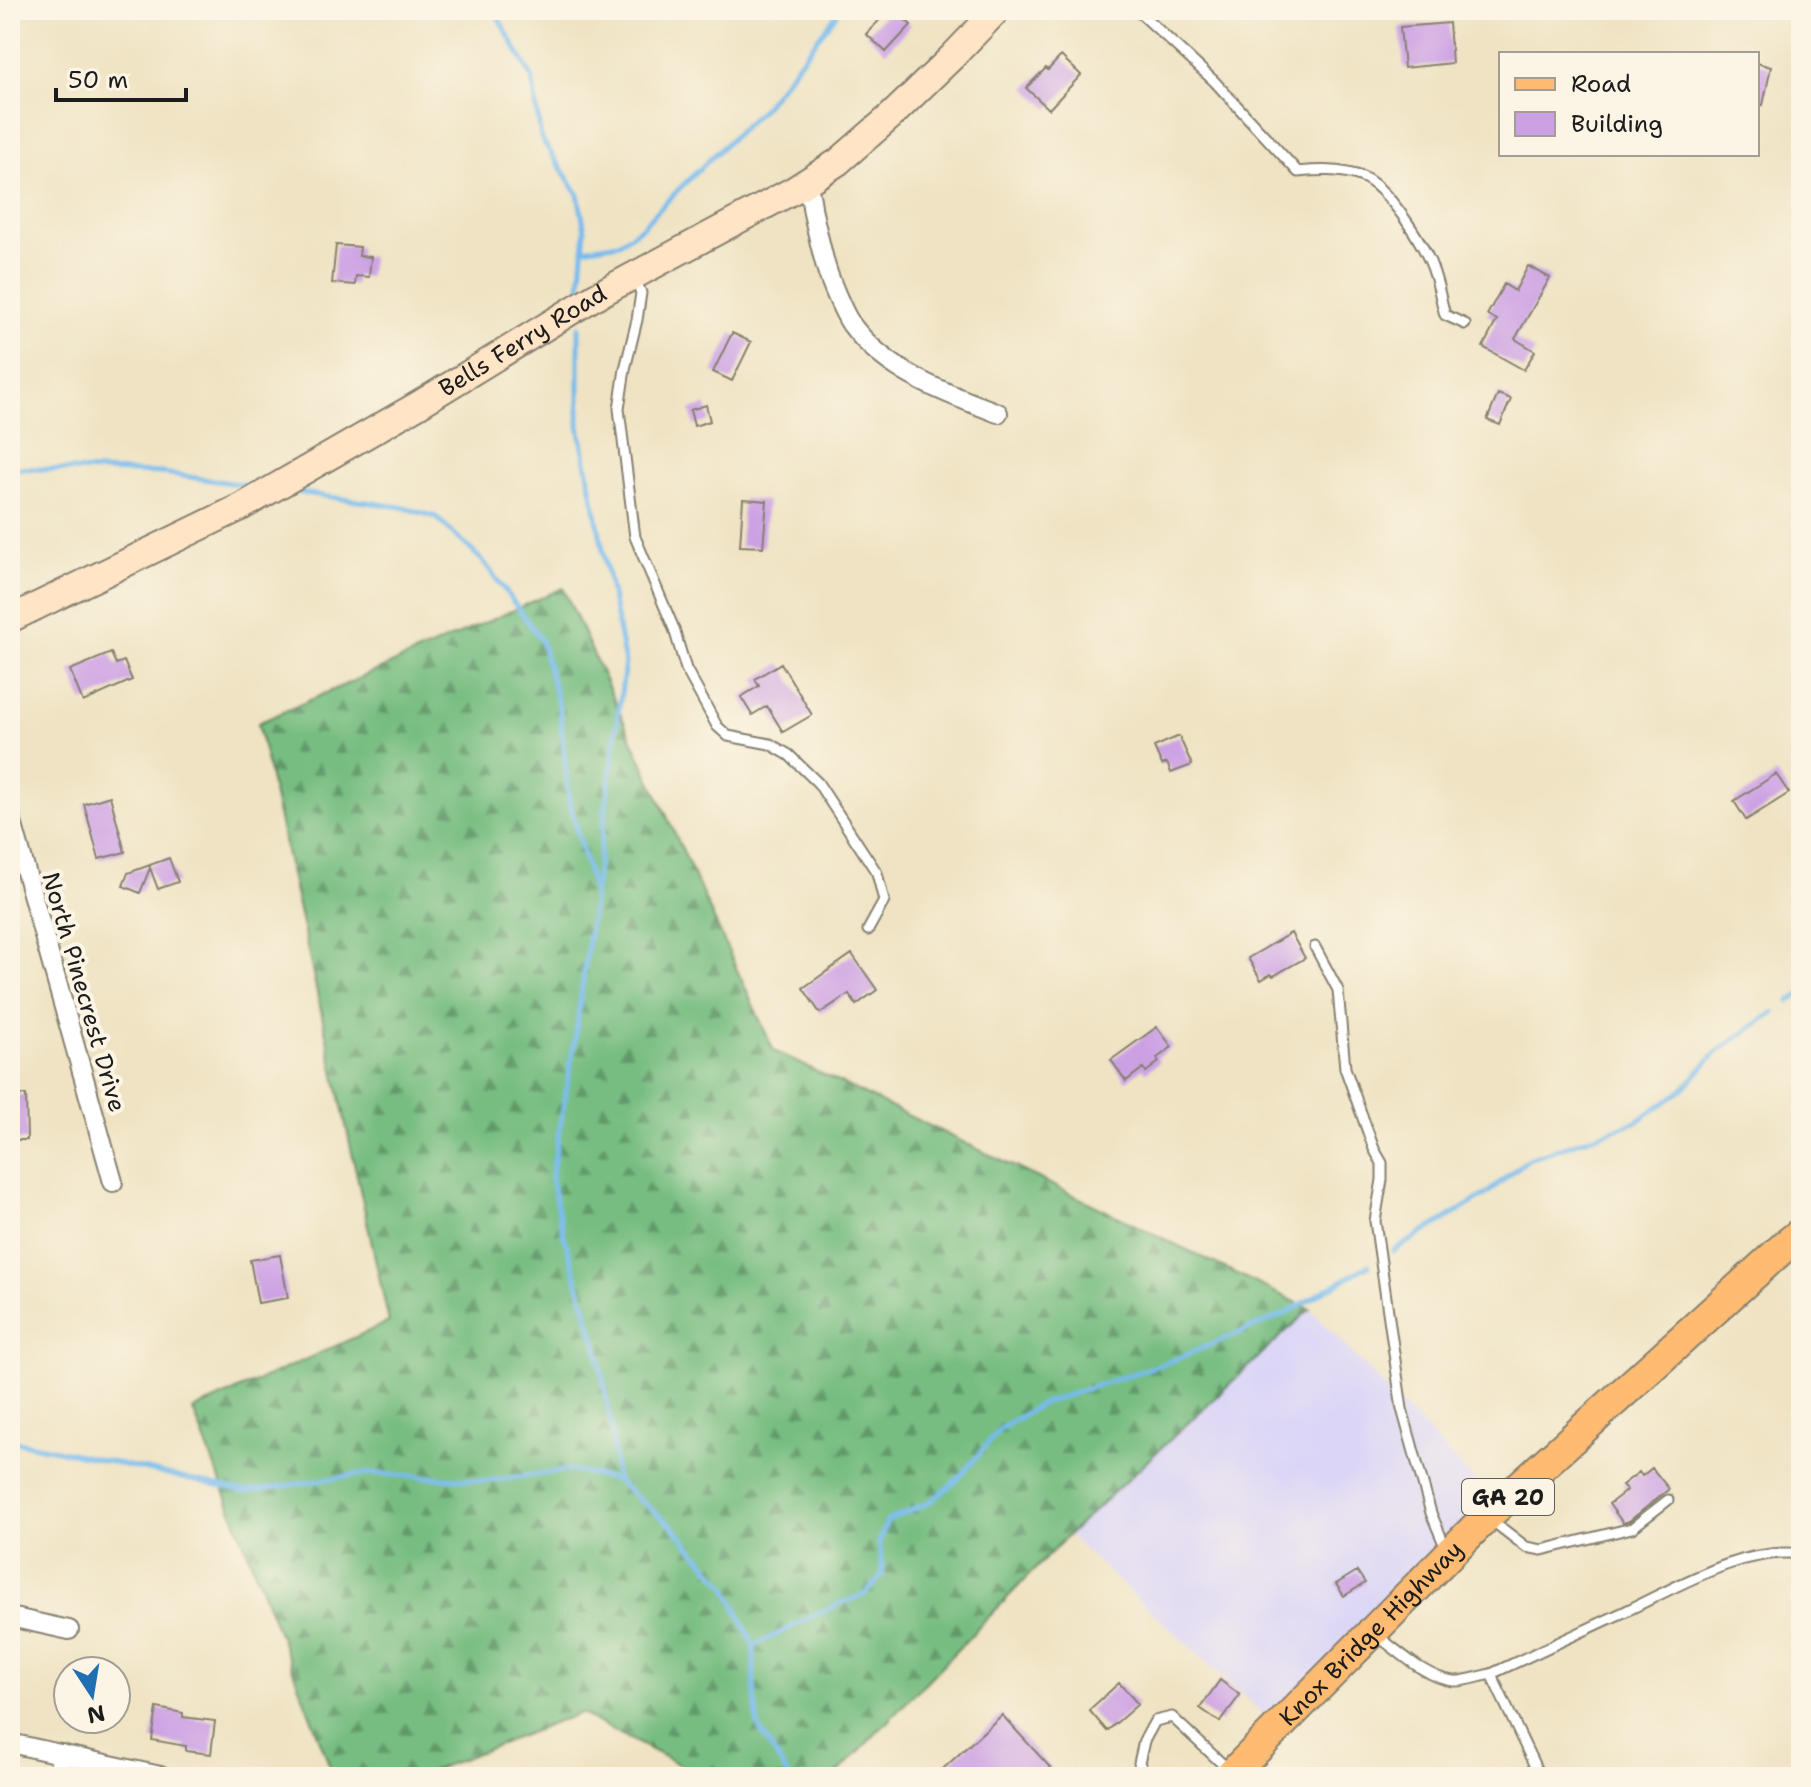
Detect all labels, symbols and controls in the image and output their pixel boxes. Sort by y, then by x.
scale bar [56,52,186,102]
legend [1499,52,1759,156]
text: 50 m [68,64,128,96]
text: Road [1571,68,1631,100]
text: Building [1571,108,1663,140]
street label: Bells Ferry Road [433,277,612,404]
street label: North Pinecrest Drive [34,868,134,1116]
road number: GA 20 [1462,1479,1554,1515]
street label: Knox Bridge Highway [1272,1534,1470,1733]
north arrow [52,1655,132,1735]
text: N [85,1698,108,1730]

